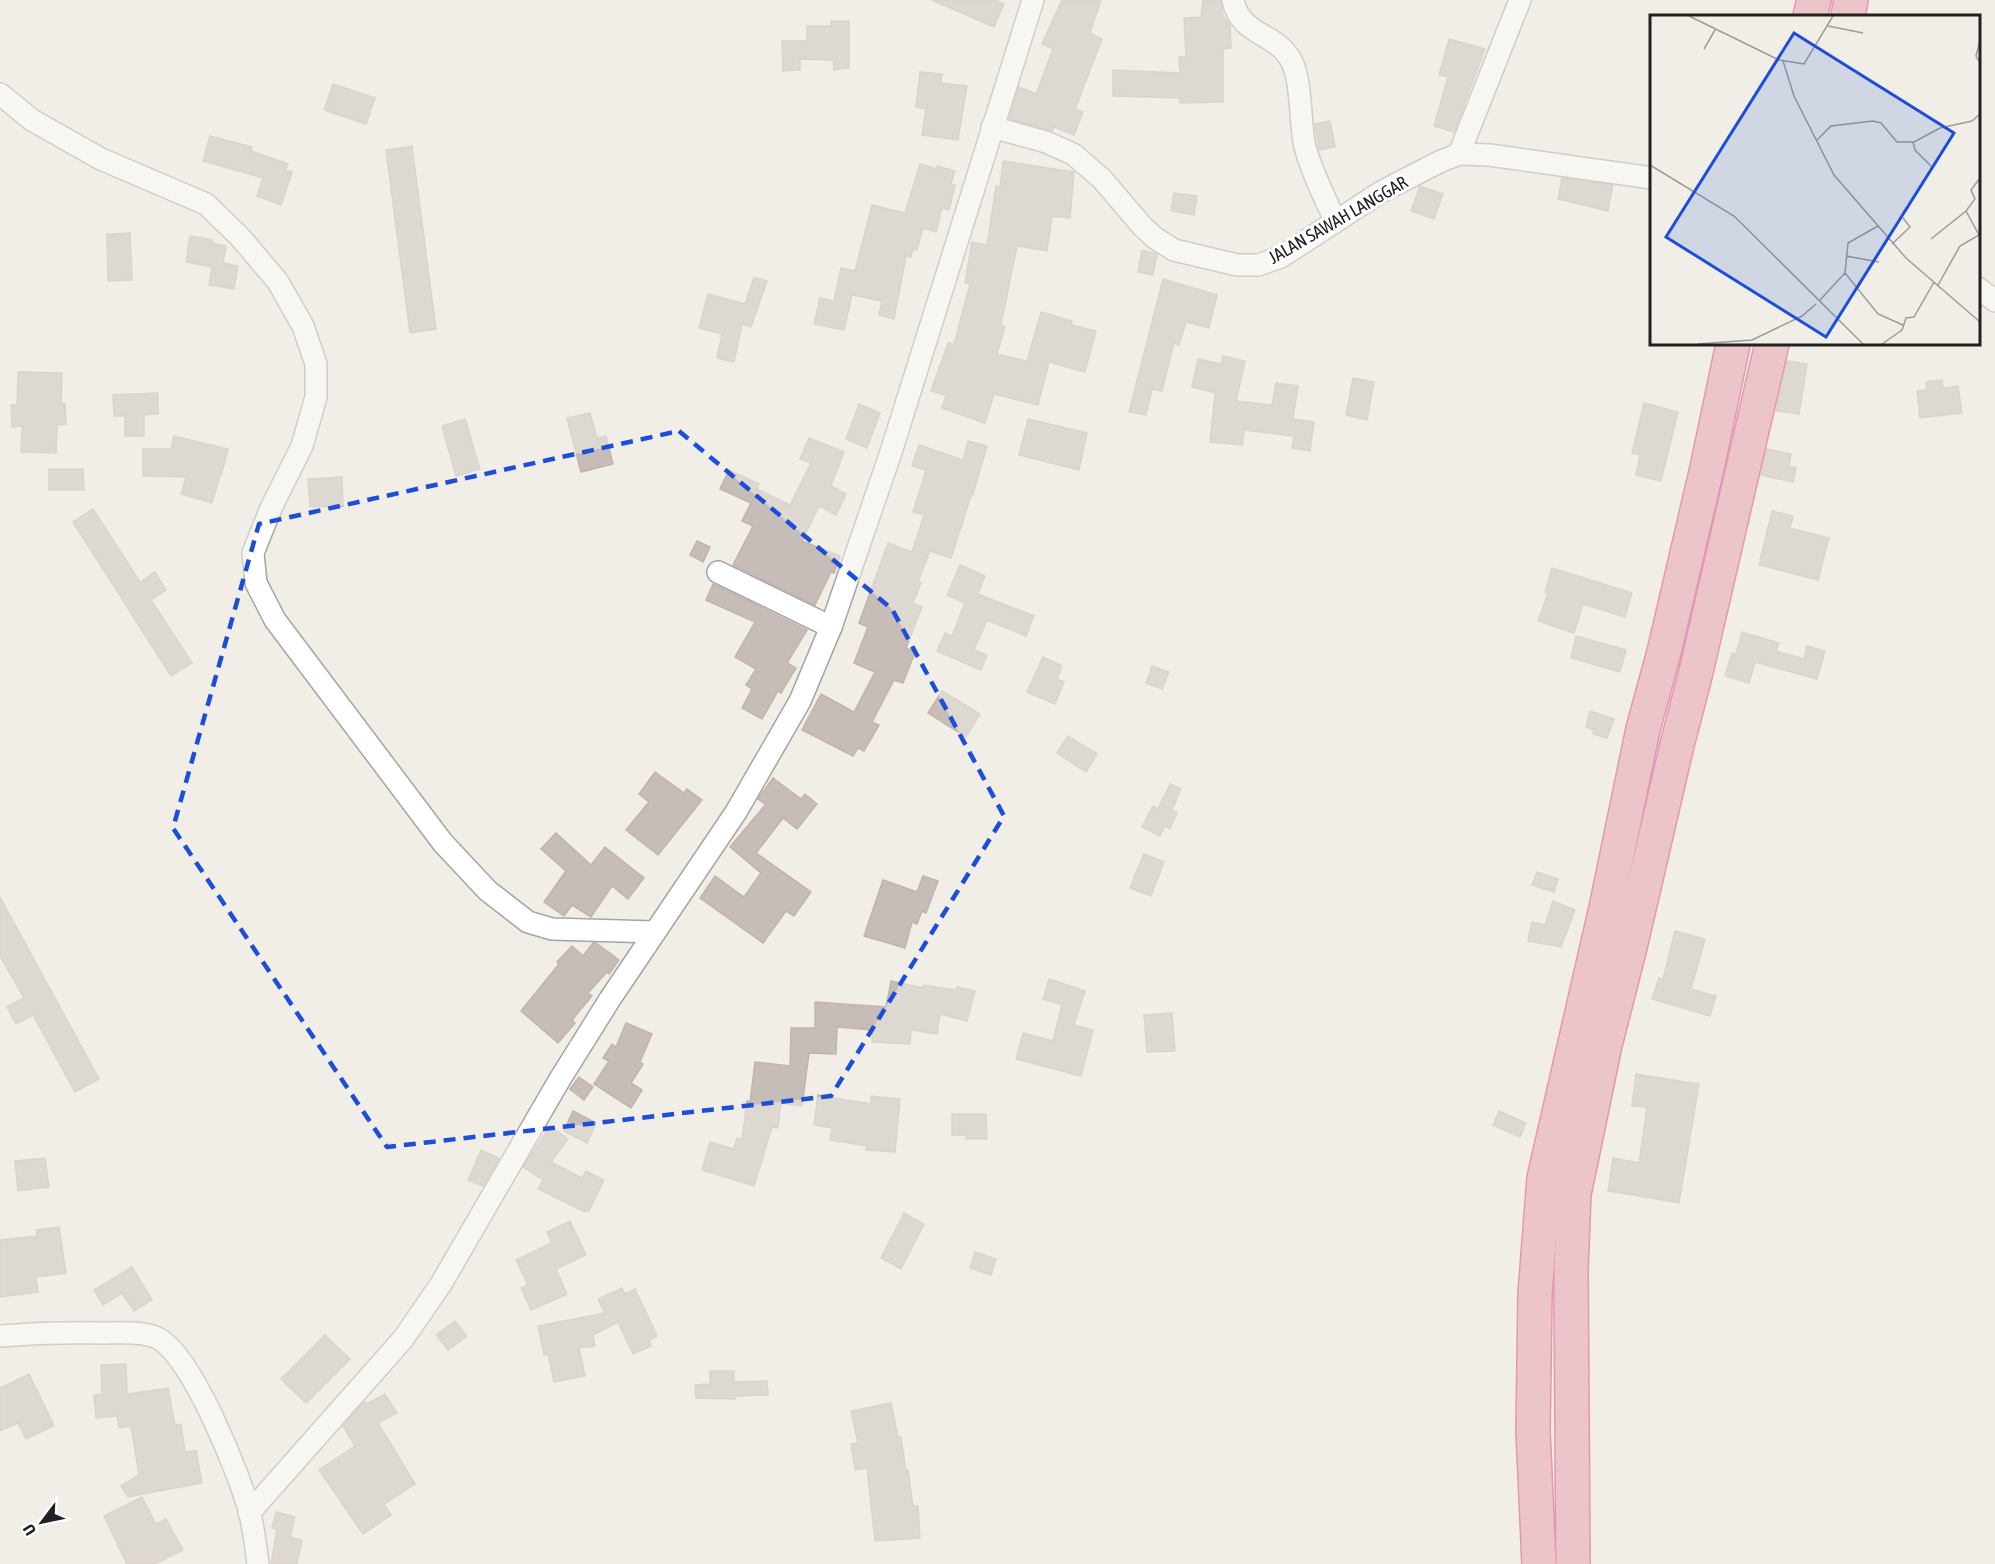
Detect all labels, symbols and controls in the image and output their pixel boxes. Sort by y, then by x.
inset map [1650,15,1980,345]
street label: JALAN SAWAH LANGGAR [1264,171,1411,268]
north arrow [12,1492,72,1552]
text: U [19,1521,39,1539]

